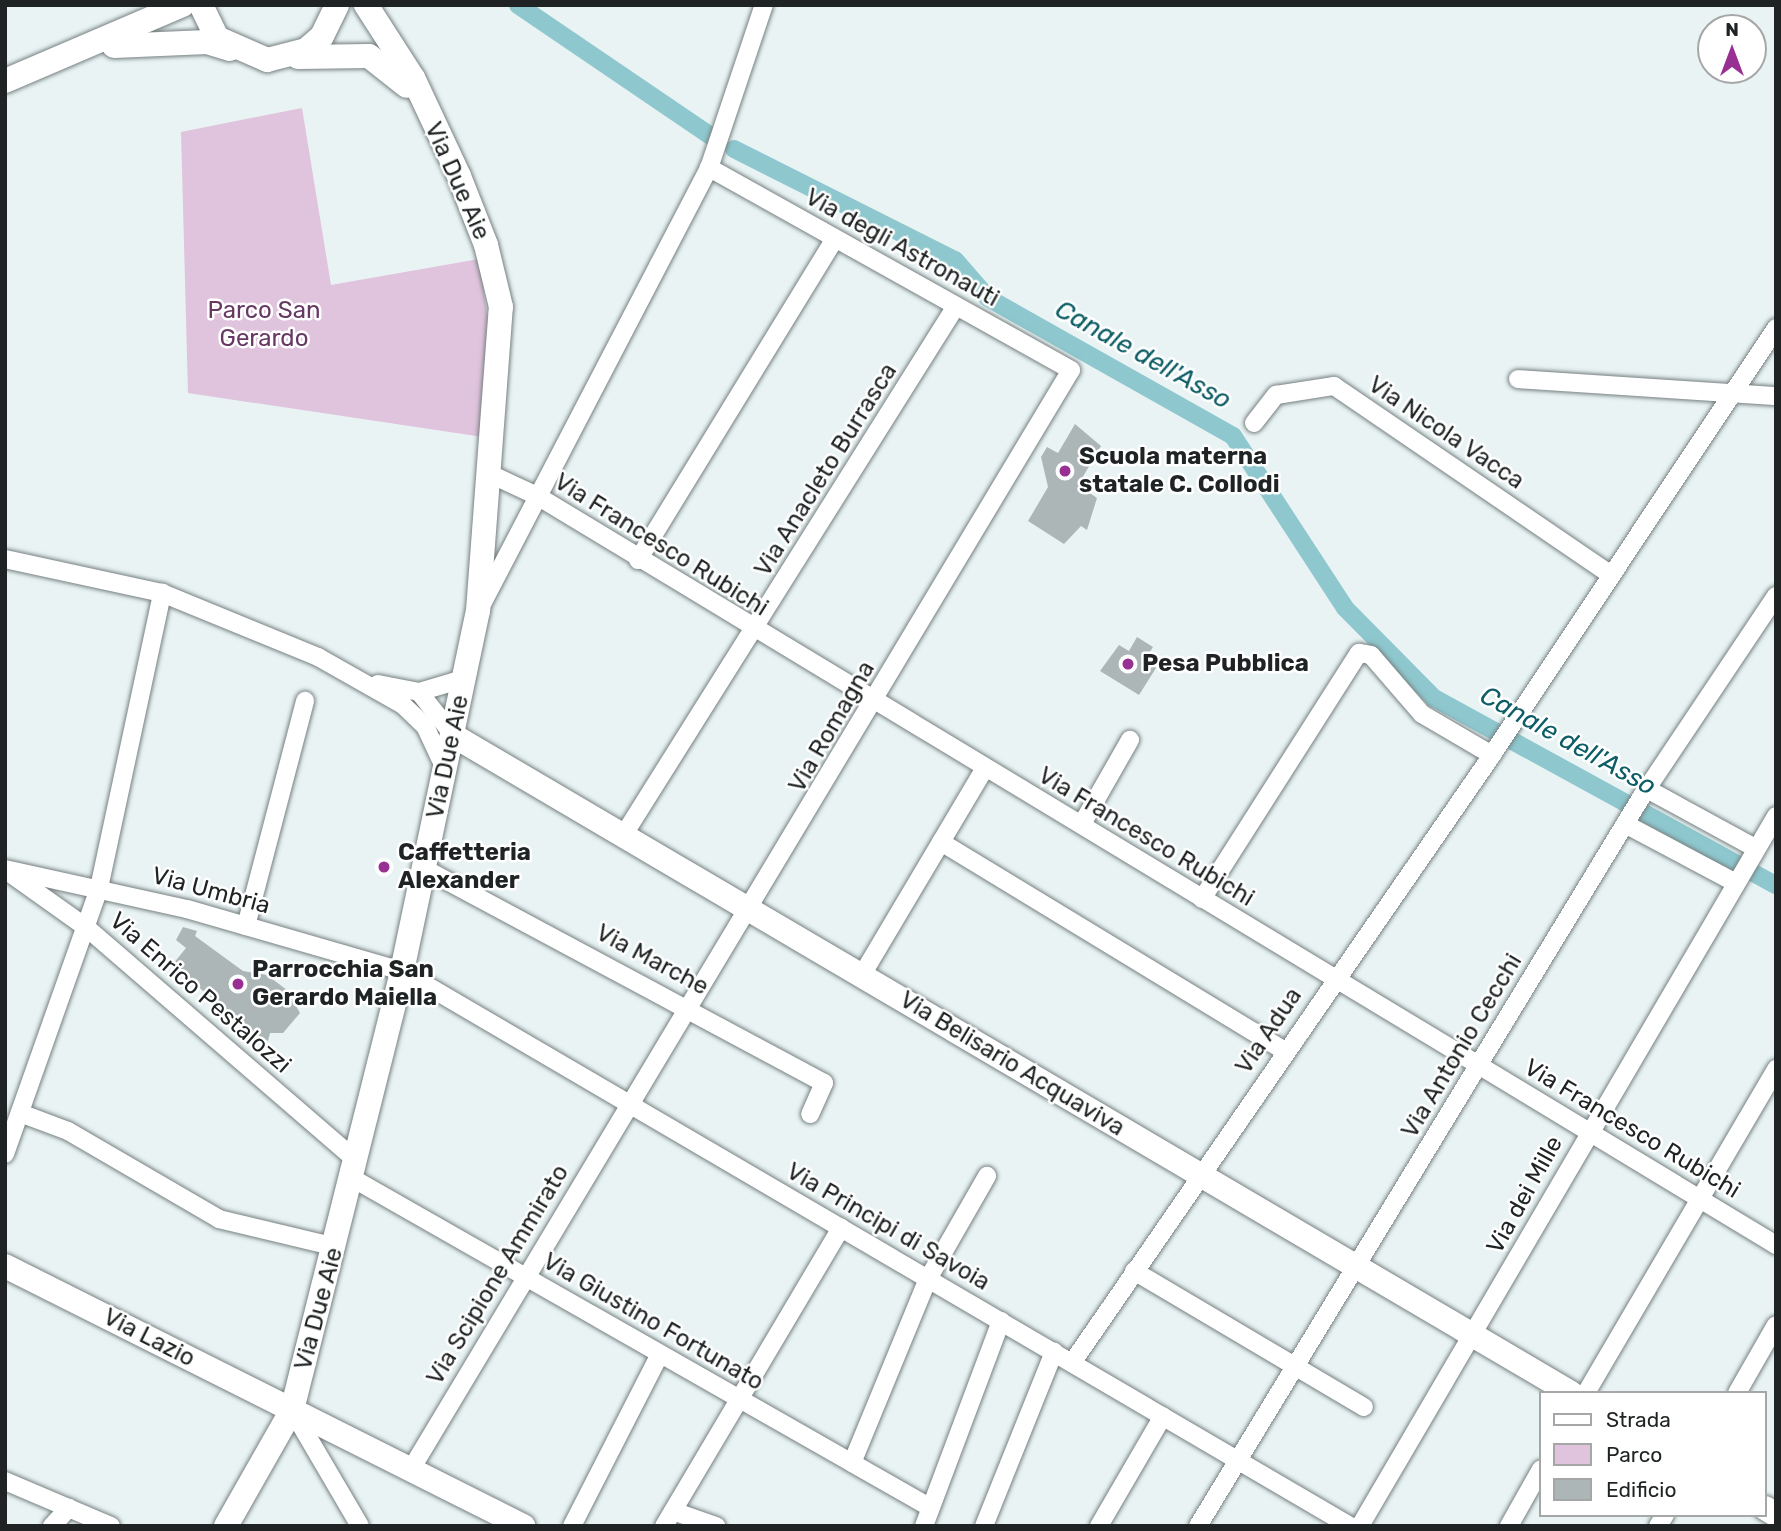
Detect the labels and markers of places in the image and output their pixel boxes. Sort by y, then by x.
place label: Scuola materna statale C. Collodi [1079,443,1280,499]
marker: Scuola materna statale C. Collodi [1057,463,1073,479]
place label: Pesa Pubblica [1142,650,1309,678]
marker: Pesa Pubblica [1120,656,1136,672]
place label: Caffetteria Alexander [398,839,531,895]
marker: Caffetteria Alexander [376,859,392,875]
place label: Parrocchia San Gerardo Maiella [252,956,437,1012]
marker: Parrocchia San Gerardo Maiella [230,976,246,992]

